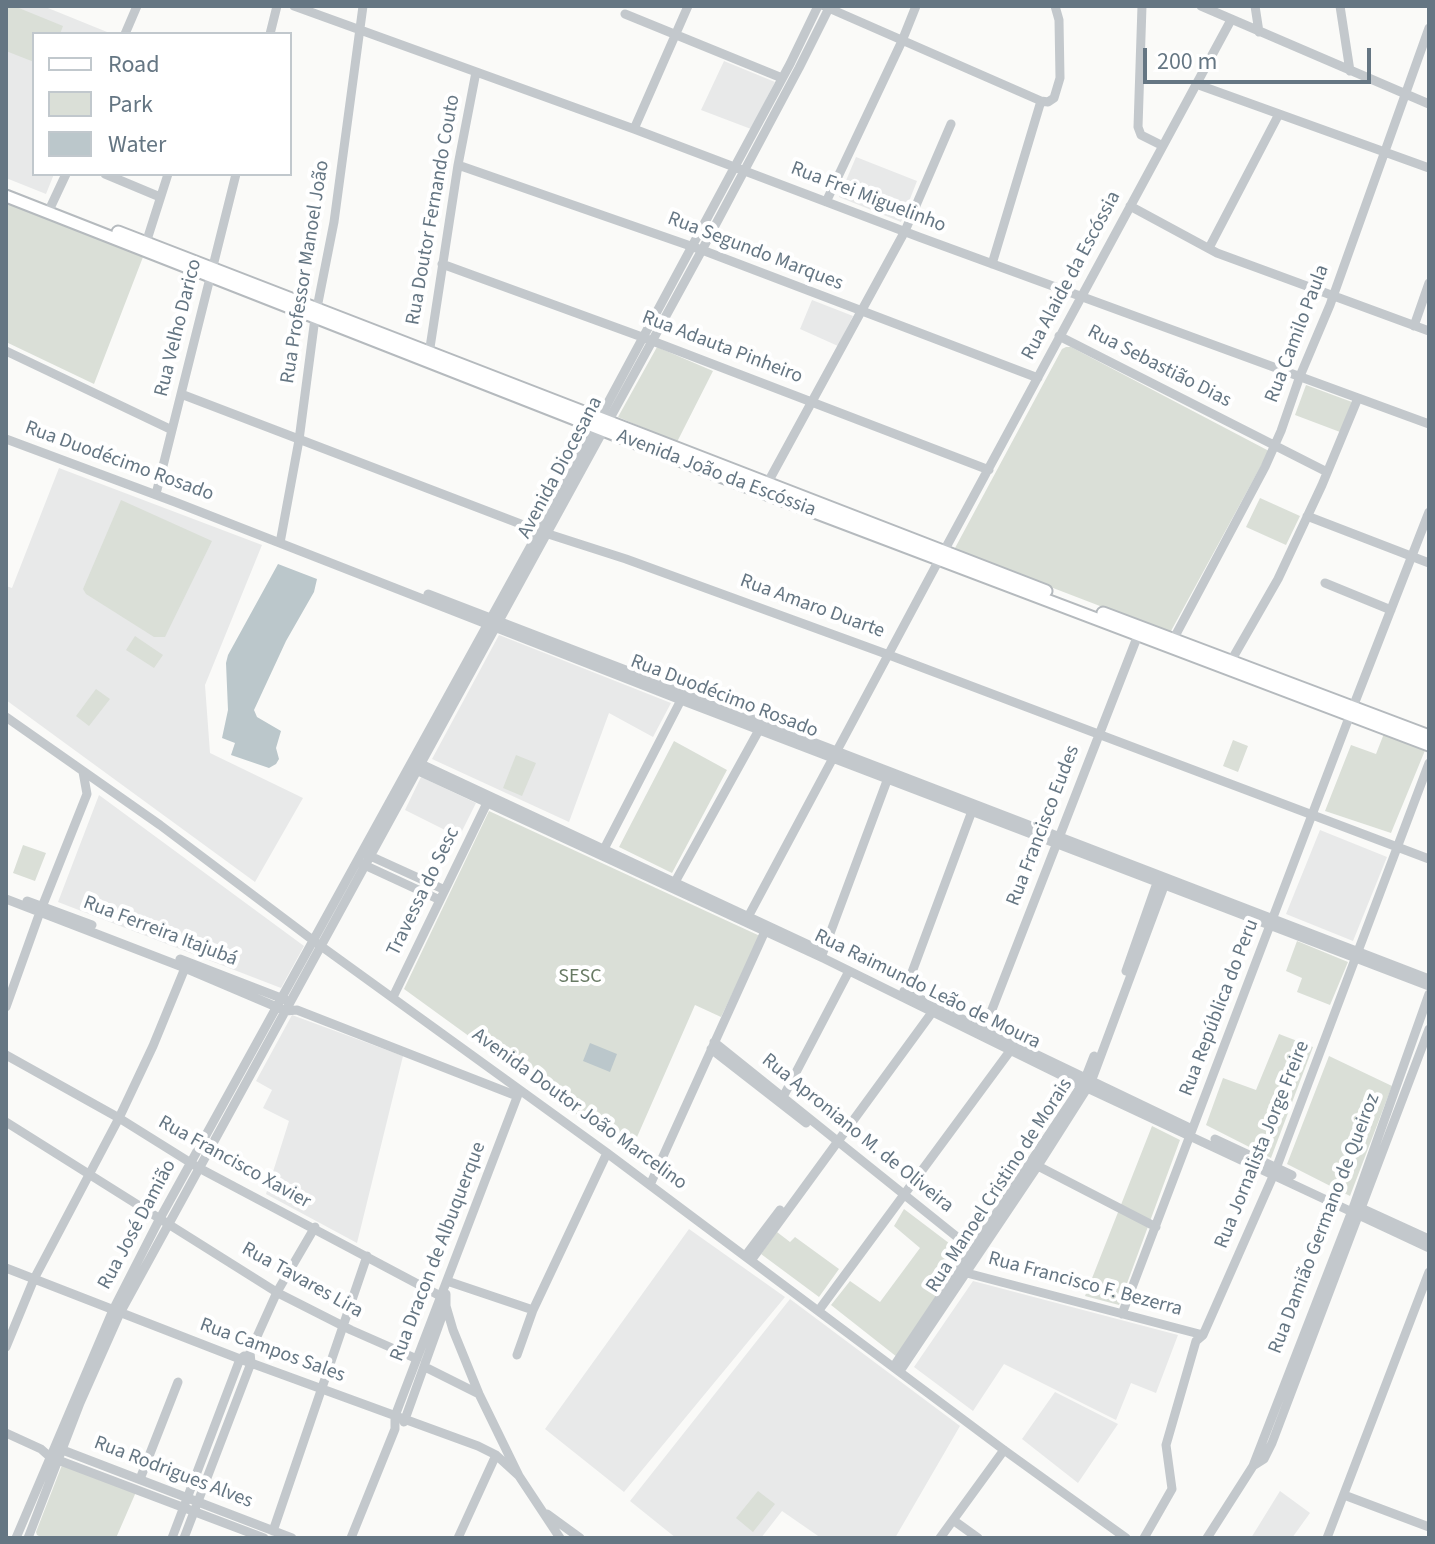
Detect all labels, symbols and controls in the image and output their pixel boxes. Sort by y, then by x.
legend [32,32,292,176]
scale bar [1147,32,1375,82]
text: 200 m [1157,44,1217,79]
text: Road [108,47,160,82]
text: Park [108,87,153,122]
street label: Rua Doutor Fernando Couto [402,93,466,327]
text: Water [108,127,166,162]
street label: Rua Frei Miguelinho [787,157,949,239]
street label: Rua Professor Manoel João [276,159,336,385]
street label: Rua Alaide da Escóssia [1017,188,1127,364]
street label: Rua Segundo Marques [664,207,846,297]
street label: Rua Velho Darico [150,257,208,399]
street label: Rua Camilo Paula [1261,262,1335,406]
street label: Rua Adauta Pinheiro [638,306,806,390]
street label: Rua Sebastião Dias [1083,320,1235,414]
street label: Avenida Diocesana [514,393,608,543]
street label: Rua Duodécimo Rosado [21,417,217,507]
street label: Avenida João da Escóssia [613,425,819,523]
street label: Rua Amaro Duarte [736,570,888,644]
street label: Rua Duodécimo Rosado [627,650,821,744]
street label: Rua Francisco Eudes [1002,742,1086,910]
street label: Travessa do Sesc [382,824,466,960]
street label: Rua Ferreira Itajubá [79,892,241,972]
street label: Rua República do Peru [1175,916,1265,1100]
street label: Rua Raimundo Leão de Moura [810,925,1044,1055]
park label: SESC [558,966,602,990]
street label: Avenida Doutor João Marcelino [467,1024,691,1196]
street label: Rua Jornalista Jorge Freire [1210,1038,1316,1252]
street label: Rua Aproniano M. de Oliveira [756,1049,958,1219]
street label: Rua Manoel Cristino de Morais [922,1074,1078,1298]
street label: Rua Damião Germano de Queiroz [1264,1091,1386,1357]
street label: Rua Francisco Xavier [154,1111,314,1215]
street label: Rua Dracon de Albuquerque [386,1139,492,1365]
street label: Rua José Damião [94,1156,182,1294]
street label: Rua Tavares Lira [237,1238,367,1324]
street label: Rua Francisco F. Bezerra [985,1248,1185,1322]
street label: Rua Campos Sales [196,1314,348,1388]
street label: Rua Rodrigues Alves [90,1432,256,1514]

